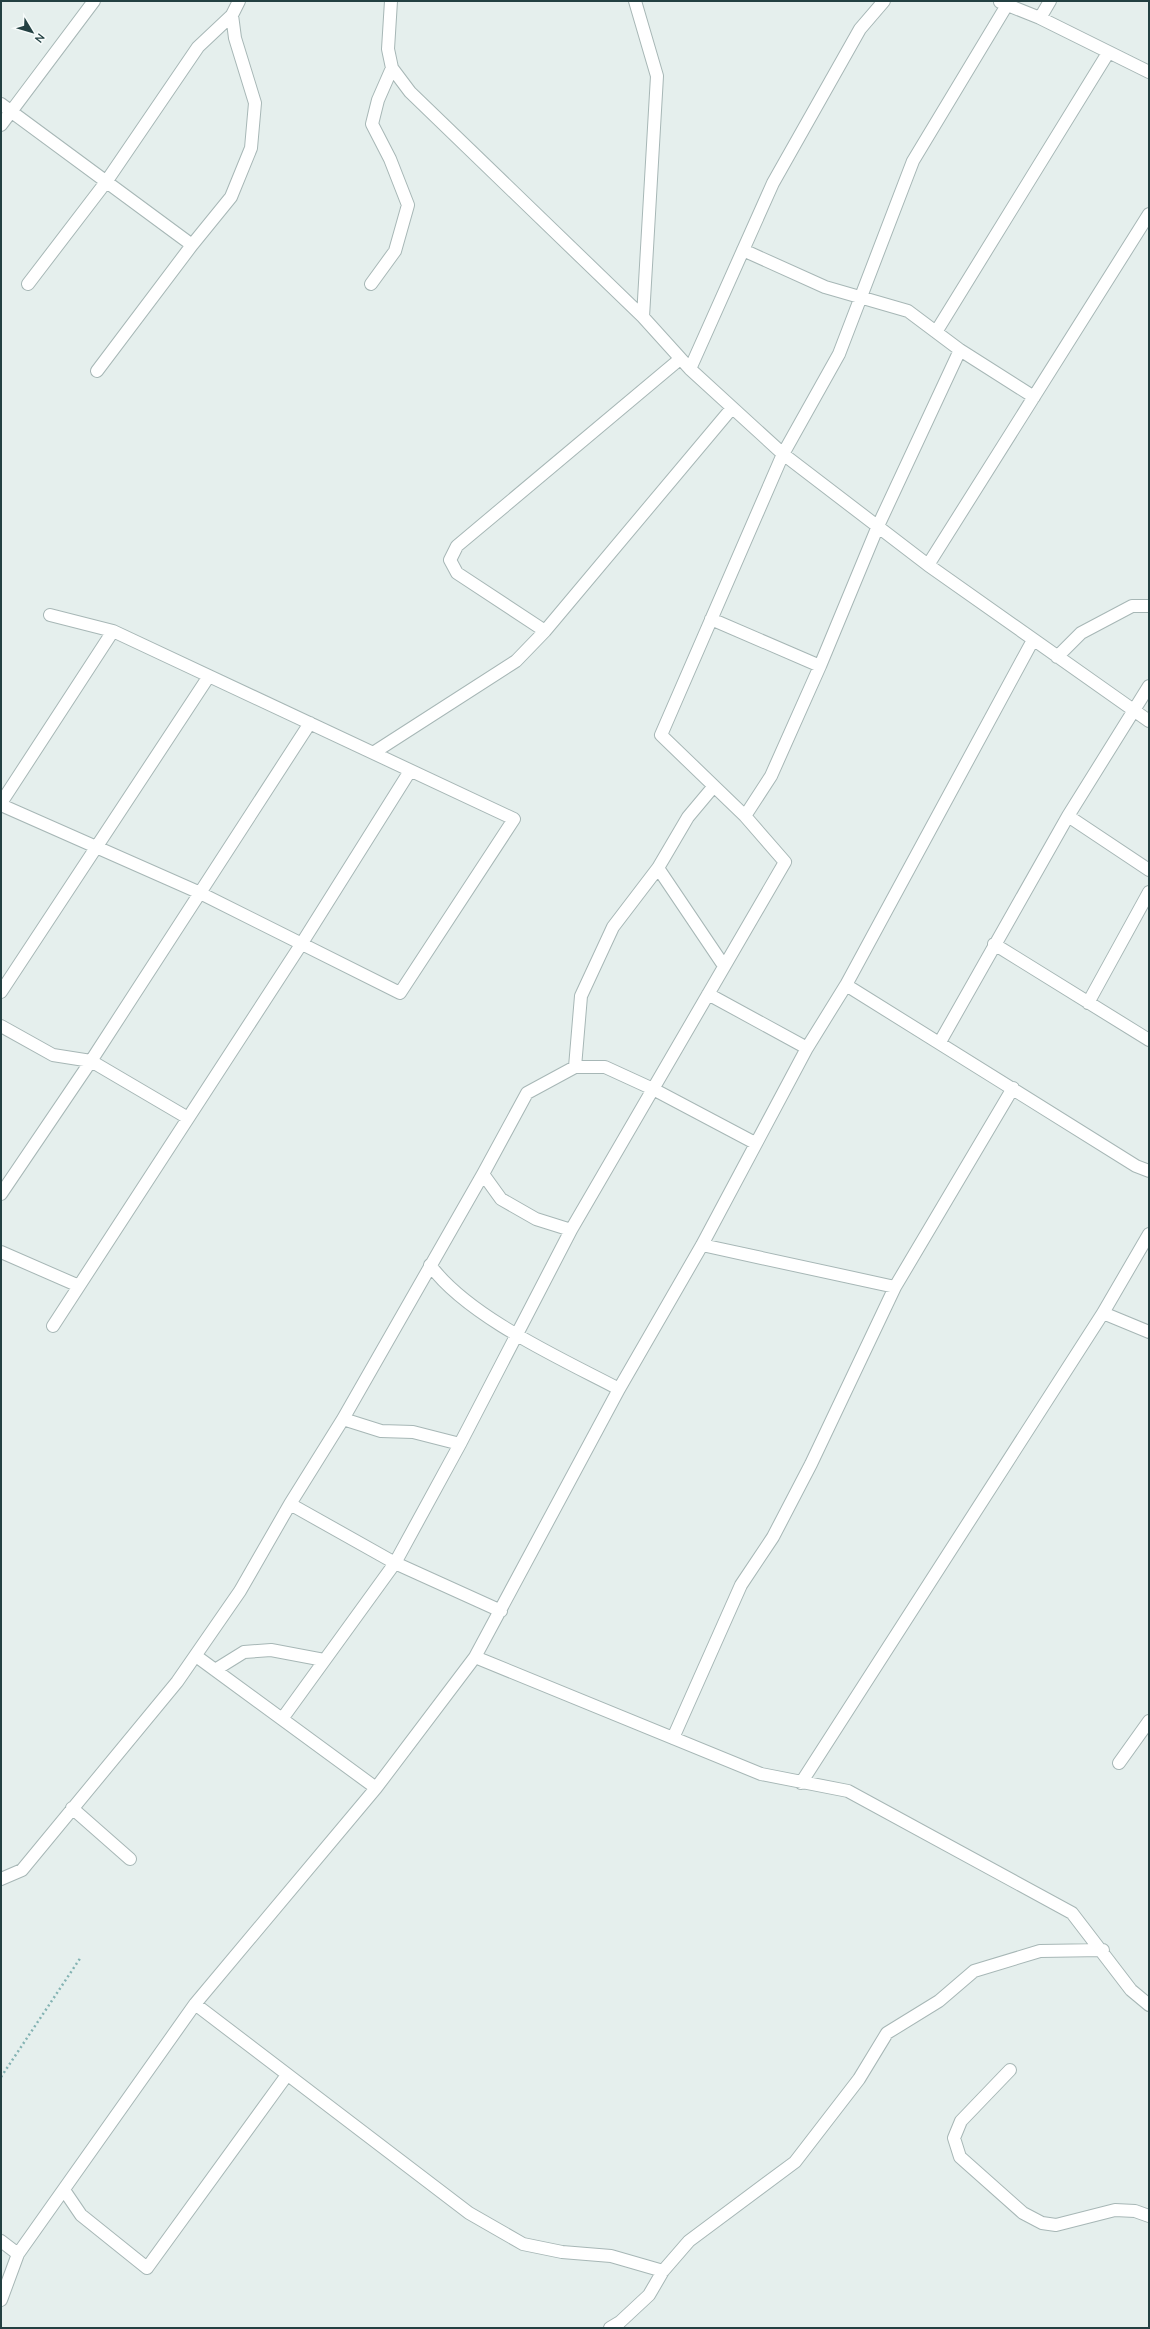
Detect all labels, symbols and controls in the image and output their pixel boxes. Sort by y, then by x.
north arrow [12,12,52,52]
text: N [31,30,48,46]

